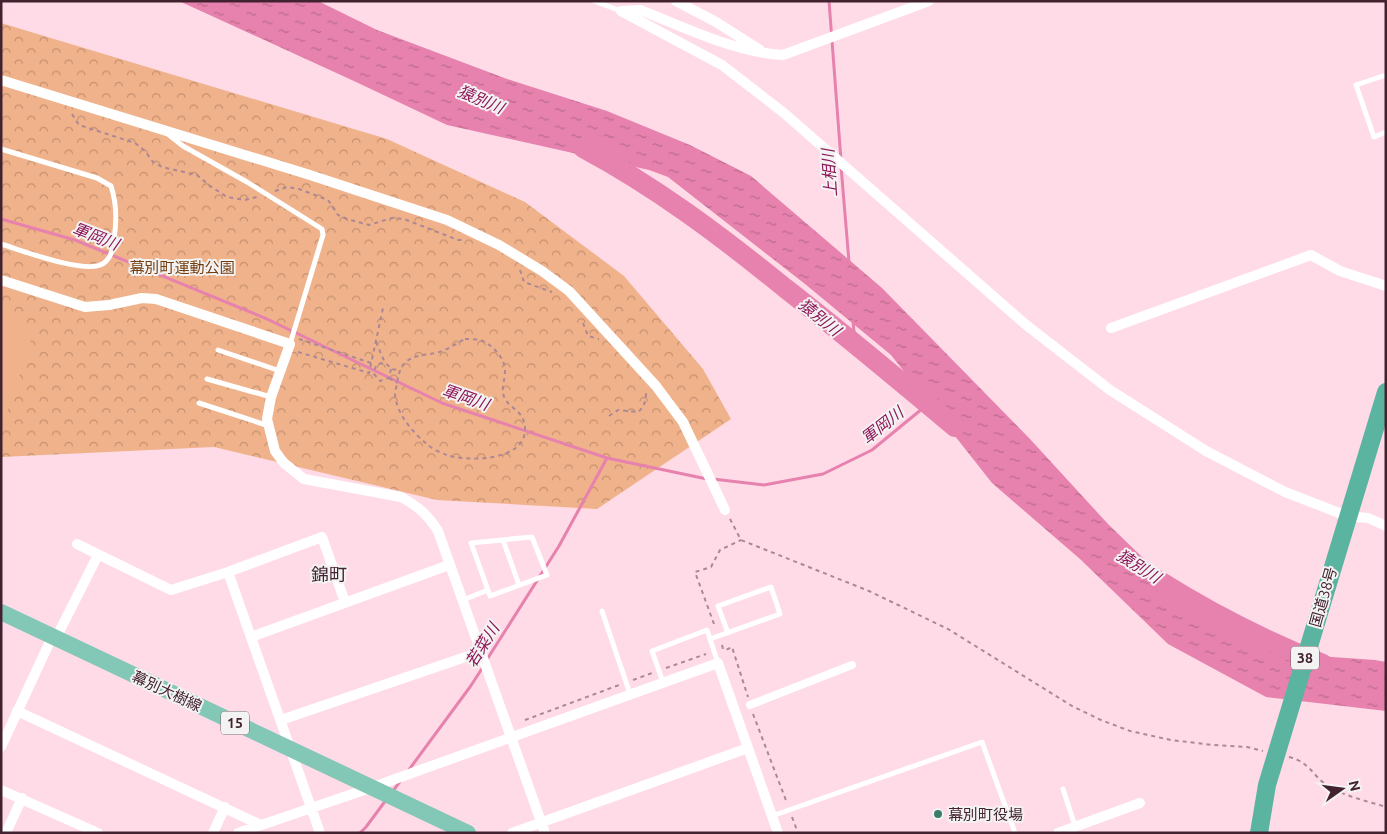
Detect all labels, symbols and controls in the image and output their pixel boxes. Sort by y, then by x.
water label: 猿別川 [455,81,508,117]
water label: 上相川 [818,146,840,198]
water label: 軍岡川 [70,219,123,254]
park label: 幕別町運動公園 [129,259,235,276]
water label: 猿別川 [796,295,846,340]
water label: 軍岡川 [440,381,494,414]
water label: 軍岡川 [858,402,908,447]
water label: 猿別川 [1114,546,1166,587]
district label: 錦町 [311,564,347,584]
street label: 国道38号 [1306,565,1340,629]
water label: 若菜川 [462,618,503,670]
road number: 38 [1291,646,1319,670]
street label: 幕別大樹線 [129,667,205,715]
road number: 15 [221,711,249,734]
north arrow [1317,764,1367,814]
text: N [1346,779,1364,793]
place label: 幕別町役場 [948,806,1023,823]
marker: 幕別町役場 [932,808,944,820]

